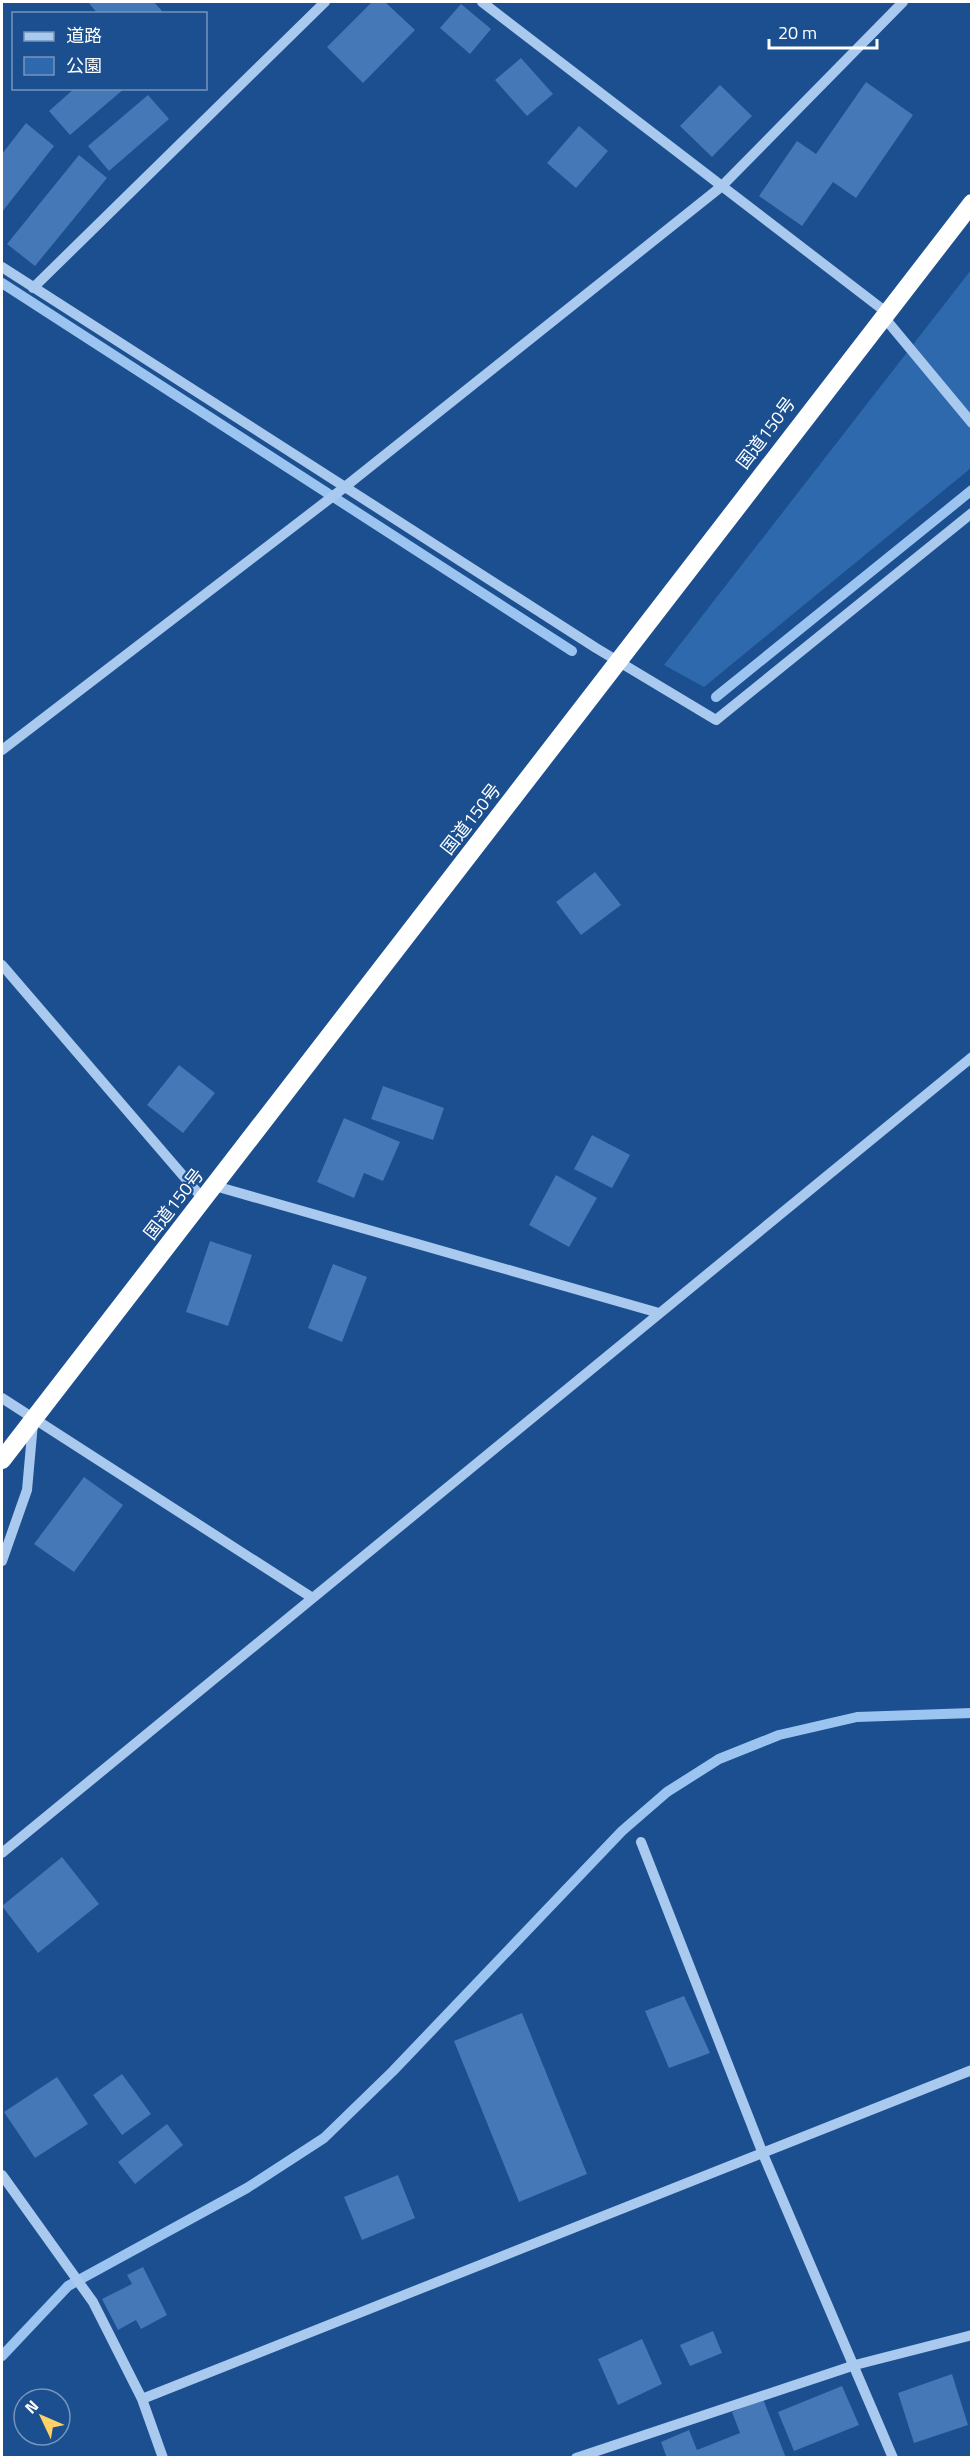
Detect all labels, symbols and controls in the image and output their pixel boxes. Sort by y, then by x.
legend [12,12,207,90]
scale bar [769,12,877,50]
text: 20 m [778,19,817,46]
text: 道路 [66,22,102,49]
text: 公園 [66,52,102,79]
street label: 国道150号 [729,391,802,474]
street label: 国道150号 [434,777,507,860]
street label: 国道150号 [137,1162,210,1245]
north arrow [12,2387,72,2447]
text: N [19,2394,44,2419]

